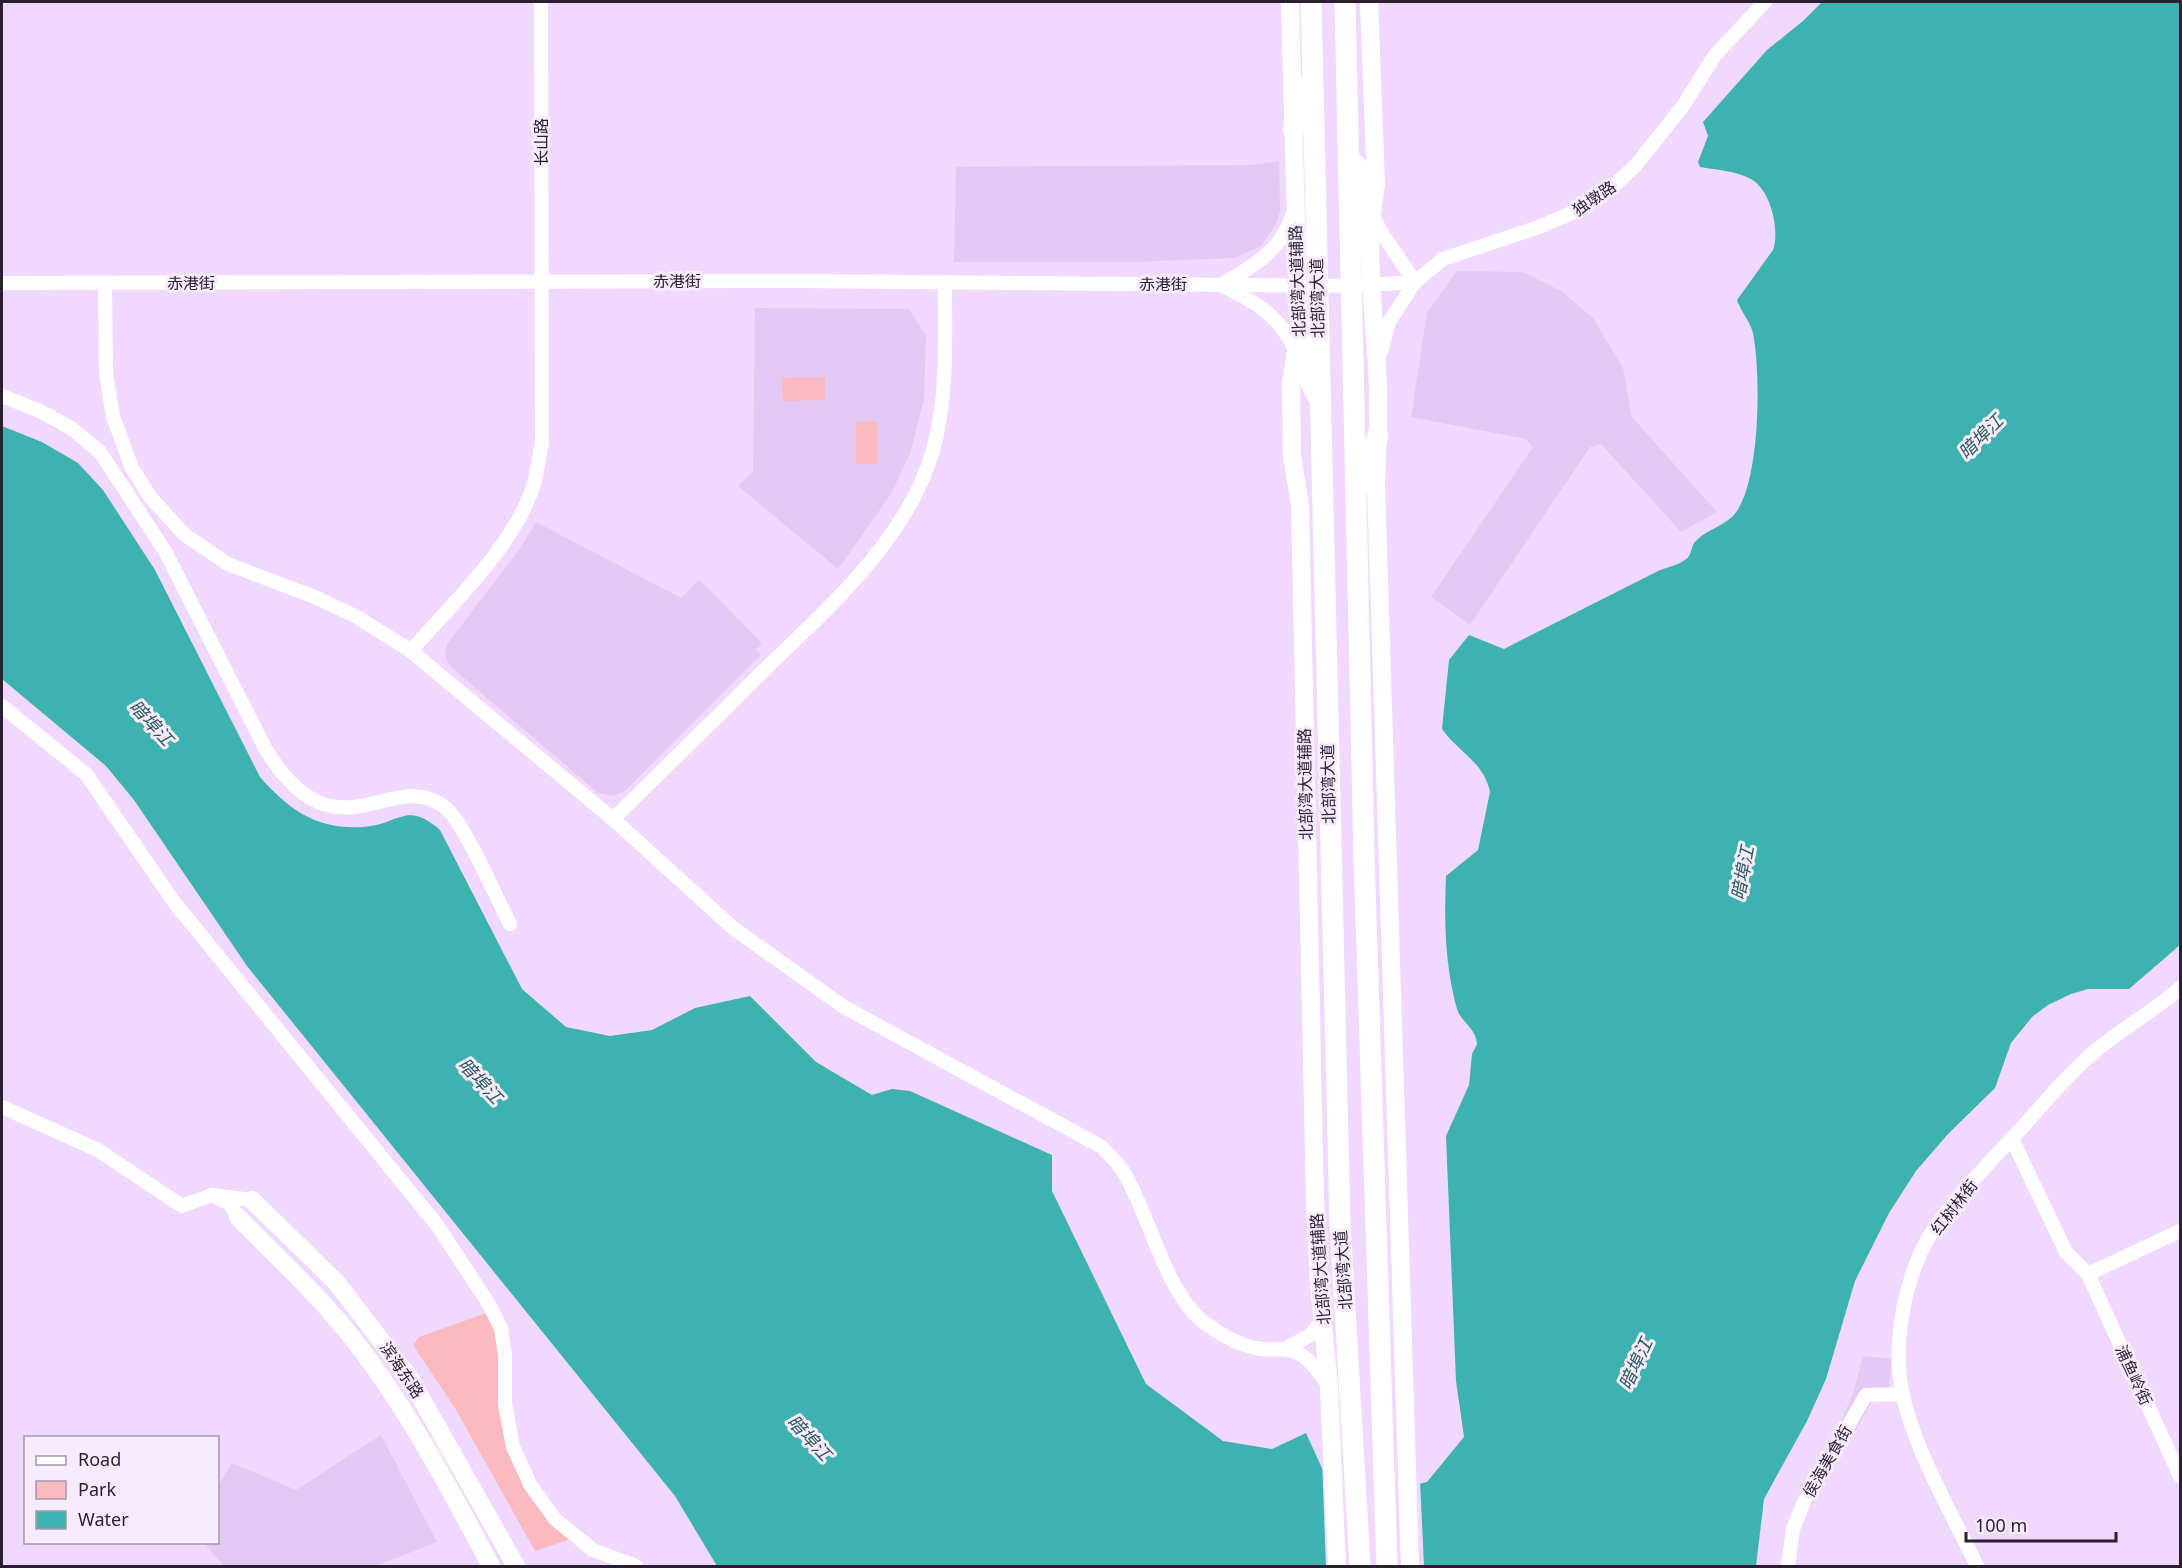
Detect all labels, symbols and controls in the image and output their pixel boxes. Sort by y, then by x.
street label: 长山路 [530,118,552,166]
street label: 独墩路 [1568,175,1620,221]
street label: 北部湾大道辅路 [1284,225,1310,337]
street label: 北部湾大道 [1305,258,1329,338]
street label: 赤港街 [653,270,701,292]
street label: 赤港街 [167,272,215,294]
street label: 赤港街 [1139,273,1187,295]
water label: 暗埠江 [1953,407,2009,464]
water label: 暗埠江 [125,694,180,752]
street label: 北部湾大道辅路 [1293,728,1317,840]
street label: 北部湾大道 [1316,744,1340,824]
water label: 暗埠江 [1725,842,1759,902]
water label: 暗埠江 [454,1052,509,1110]
street label: 红树林街 [1926,1175,1982,1239]
street label: 北部湾大道辅路 [1305,1212,1335,1326]
street label: 北部湾大道 [1329,1229,1357,1311]
water label: 暗埠江 [1613,1332,1658,1393]
street label: 滨海东路 [375,1337,429,1403]
street label: 浦鱼岭街 [2111,1341,2157,1409]
water label: 暗埠江 [783,1409,838,1467]
street label: 侯海美食街 [1797,1421,1857,1501]
legend [24,1436,219,1544]
text: Road [78,1447,121,1471]
text: Park [78,1477,116,1501]
scale bar [1966,1505,2116,1543]
text: Water [78,1507,129,1531]
text: 100 m [1975,1513,2027,1537]

